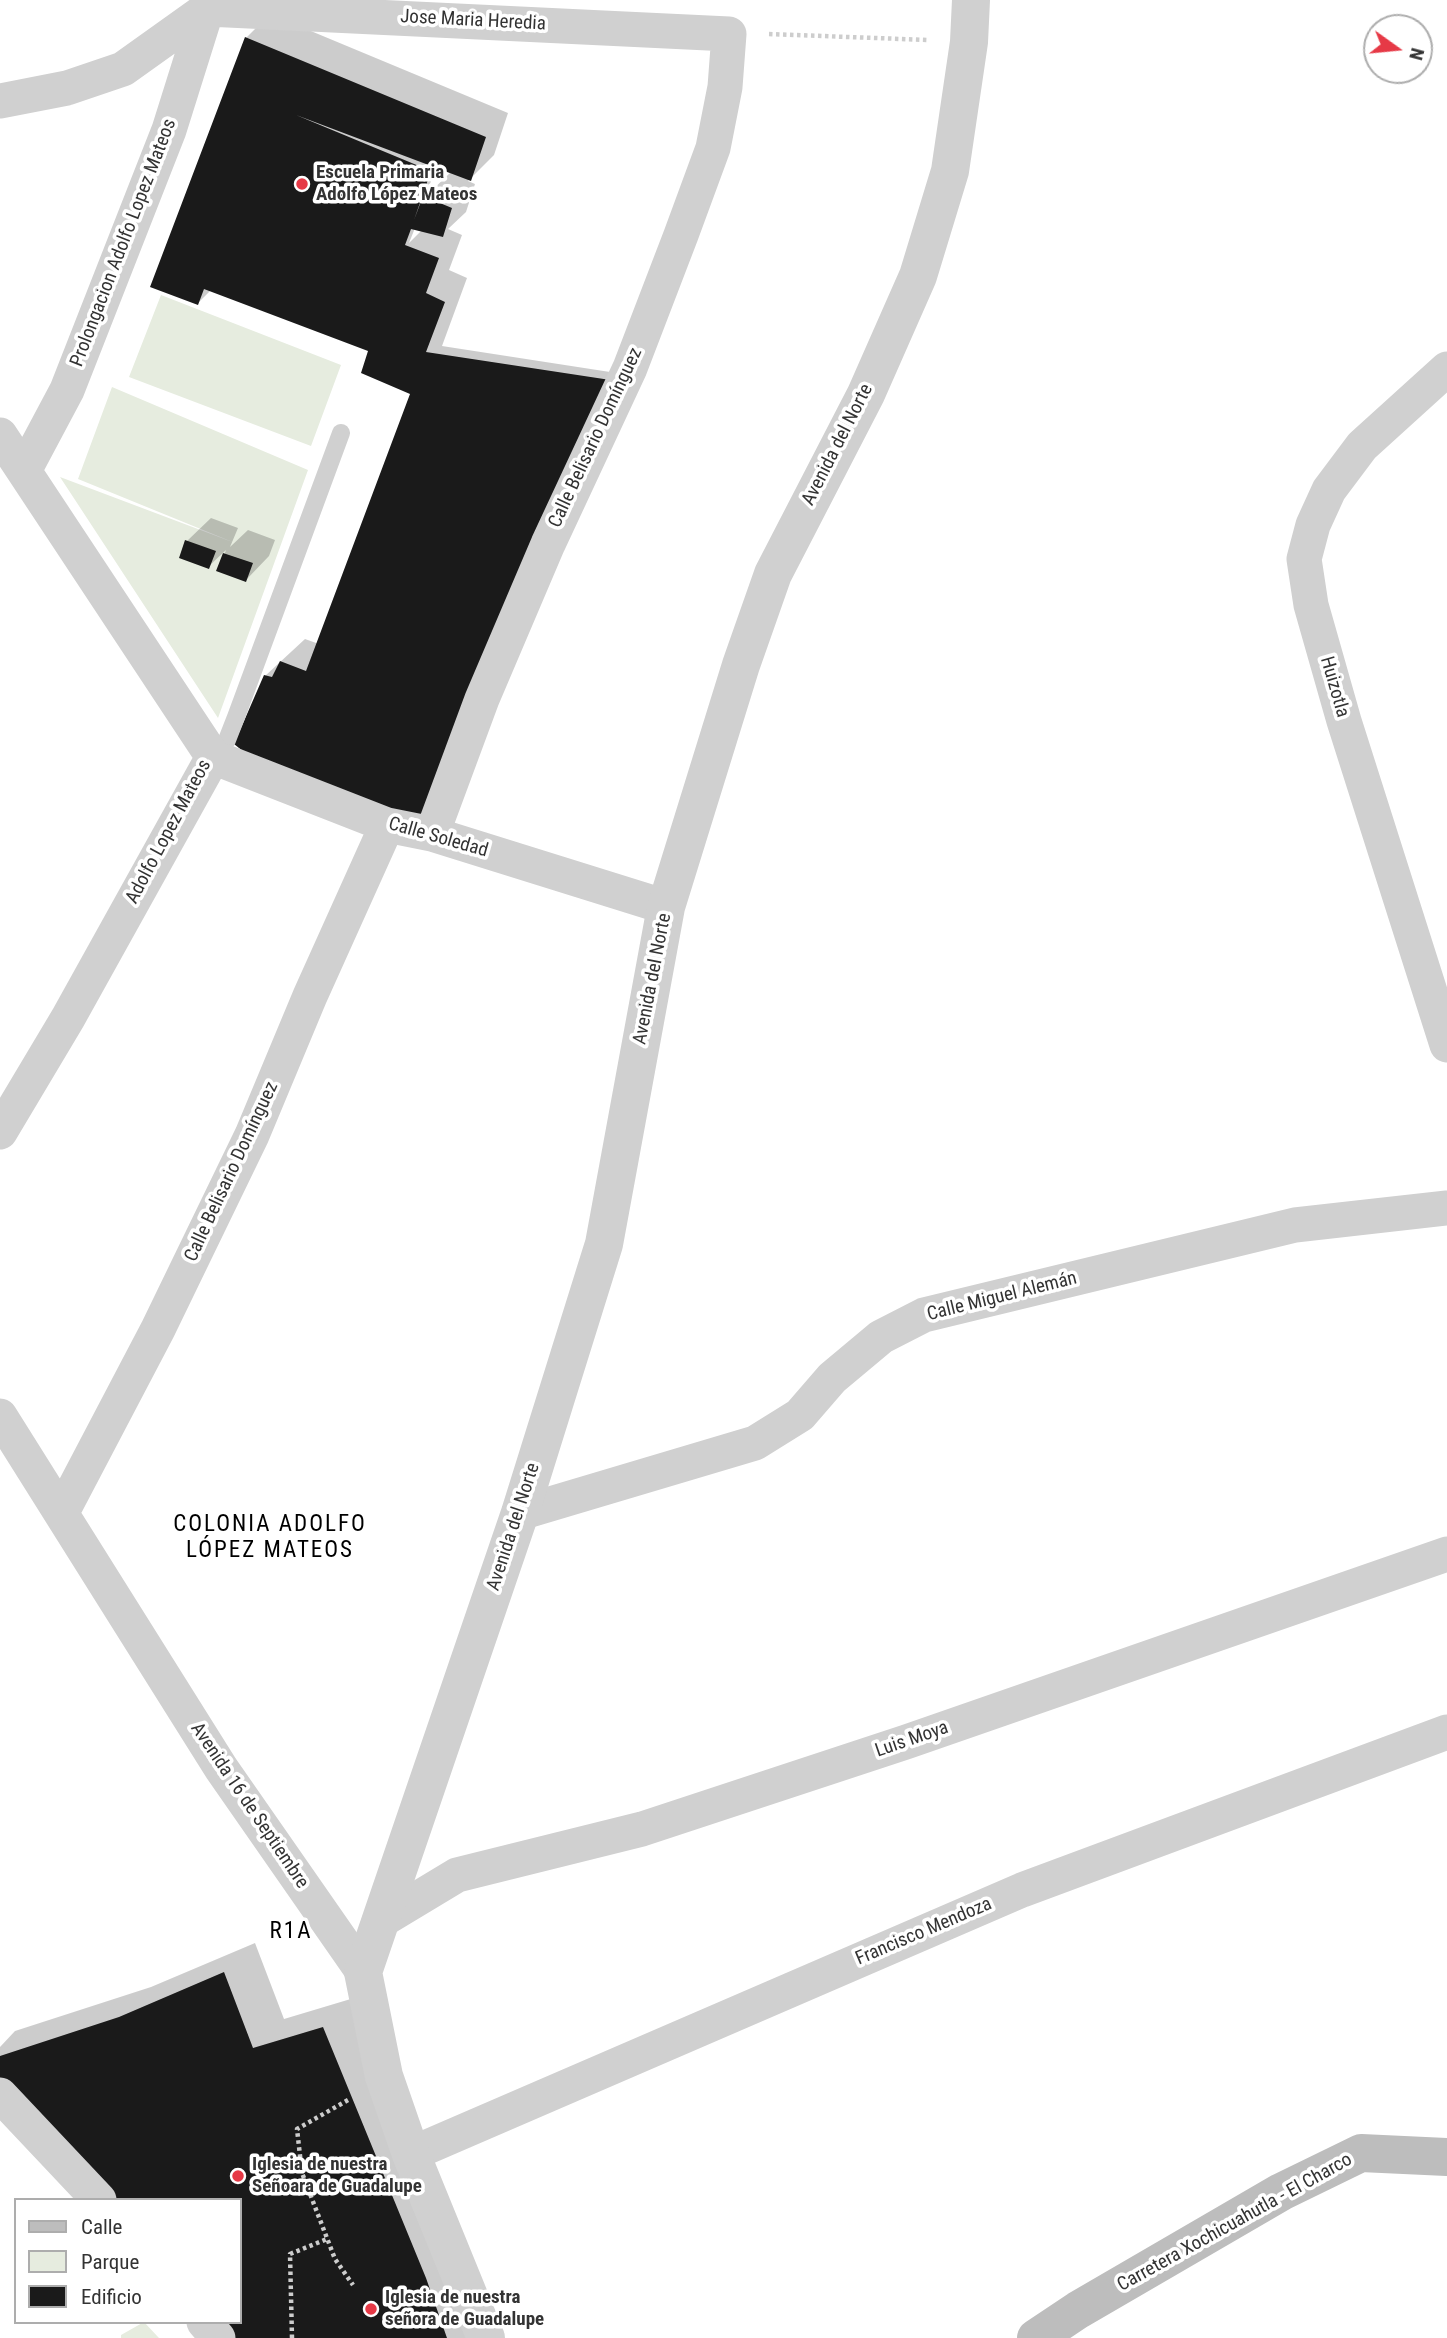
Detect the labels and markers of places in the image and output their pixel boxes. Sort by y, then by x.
place label: Escuela Primaria Adolfo López Mateos [316,162,477,206]
marker: Escuela Primaria Adolfo López Mateos [294,176,310,192]
place label: Iglesia de nuestra Señoara de Guadalupe [252,2154,422,2198]
marker: Iglesia de nuestra Señoara de Guadalupe [230,2168,246,2184]
place label: Iglesia de nuestra señora de Guadalupe [385,2287,544,2331]
marker: Iglesia de nuestra señora de Guadalupe [363,2301,379,2317]

